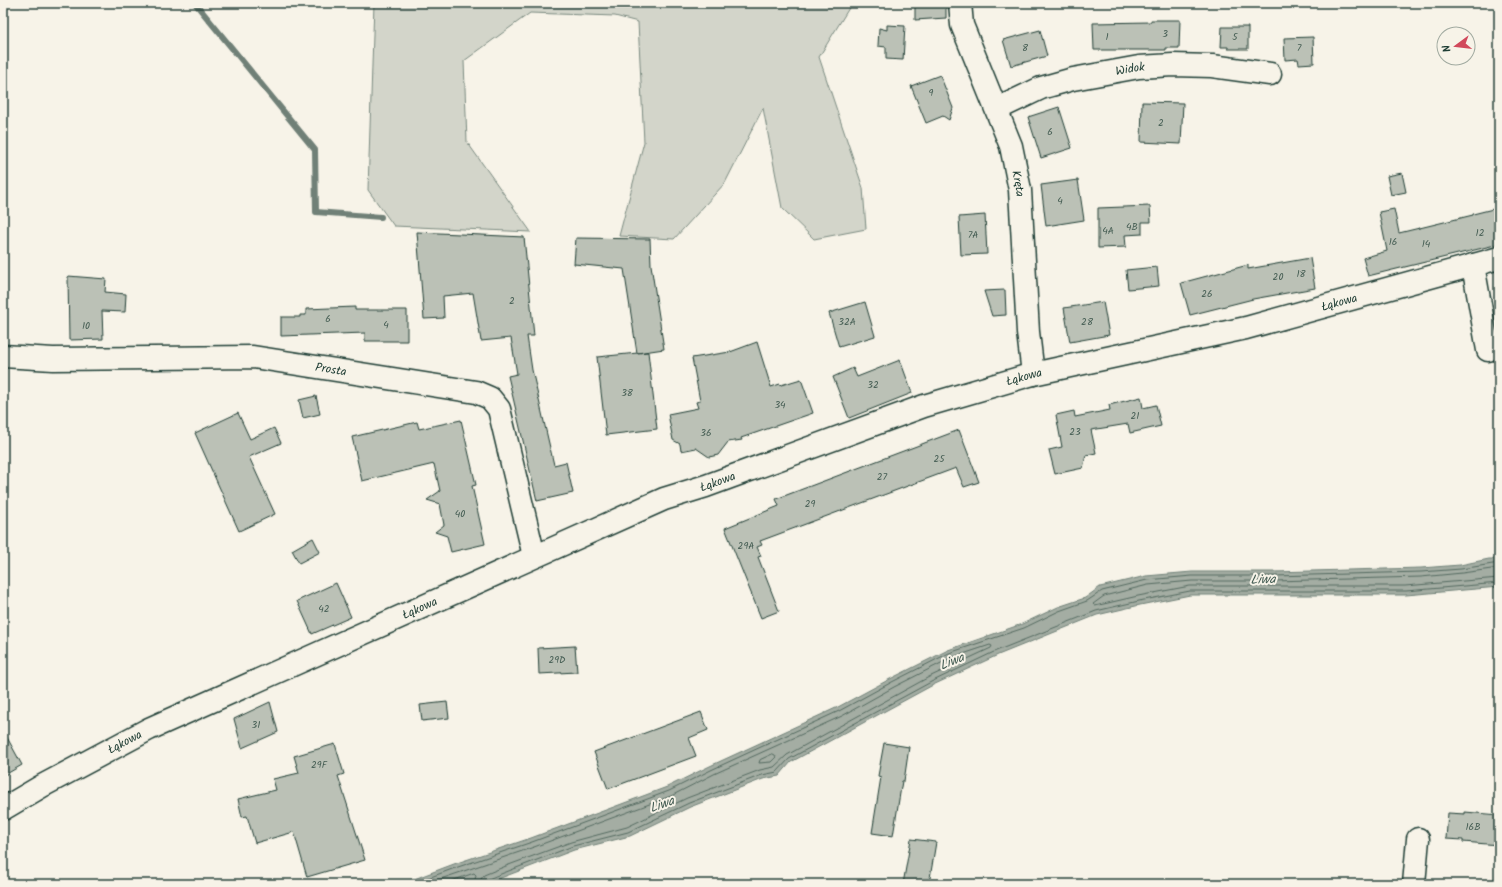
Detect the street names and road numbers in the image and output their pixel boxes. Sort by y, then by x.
street label: Widok [1114,57,1145,81]
street label: Kręta [1007,169,1030,198]
street label: Łąkowa [1319,288,1360,316]
street label: Prosta [314,357,348,381]
street label: Łąkowa [1004,363,1044,391]
street label: Łąkowa [698,466,739,497]
street label: Łąkowa [399,592,441,624]
street label: Łąkowa [104,725,146,759]

